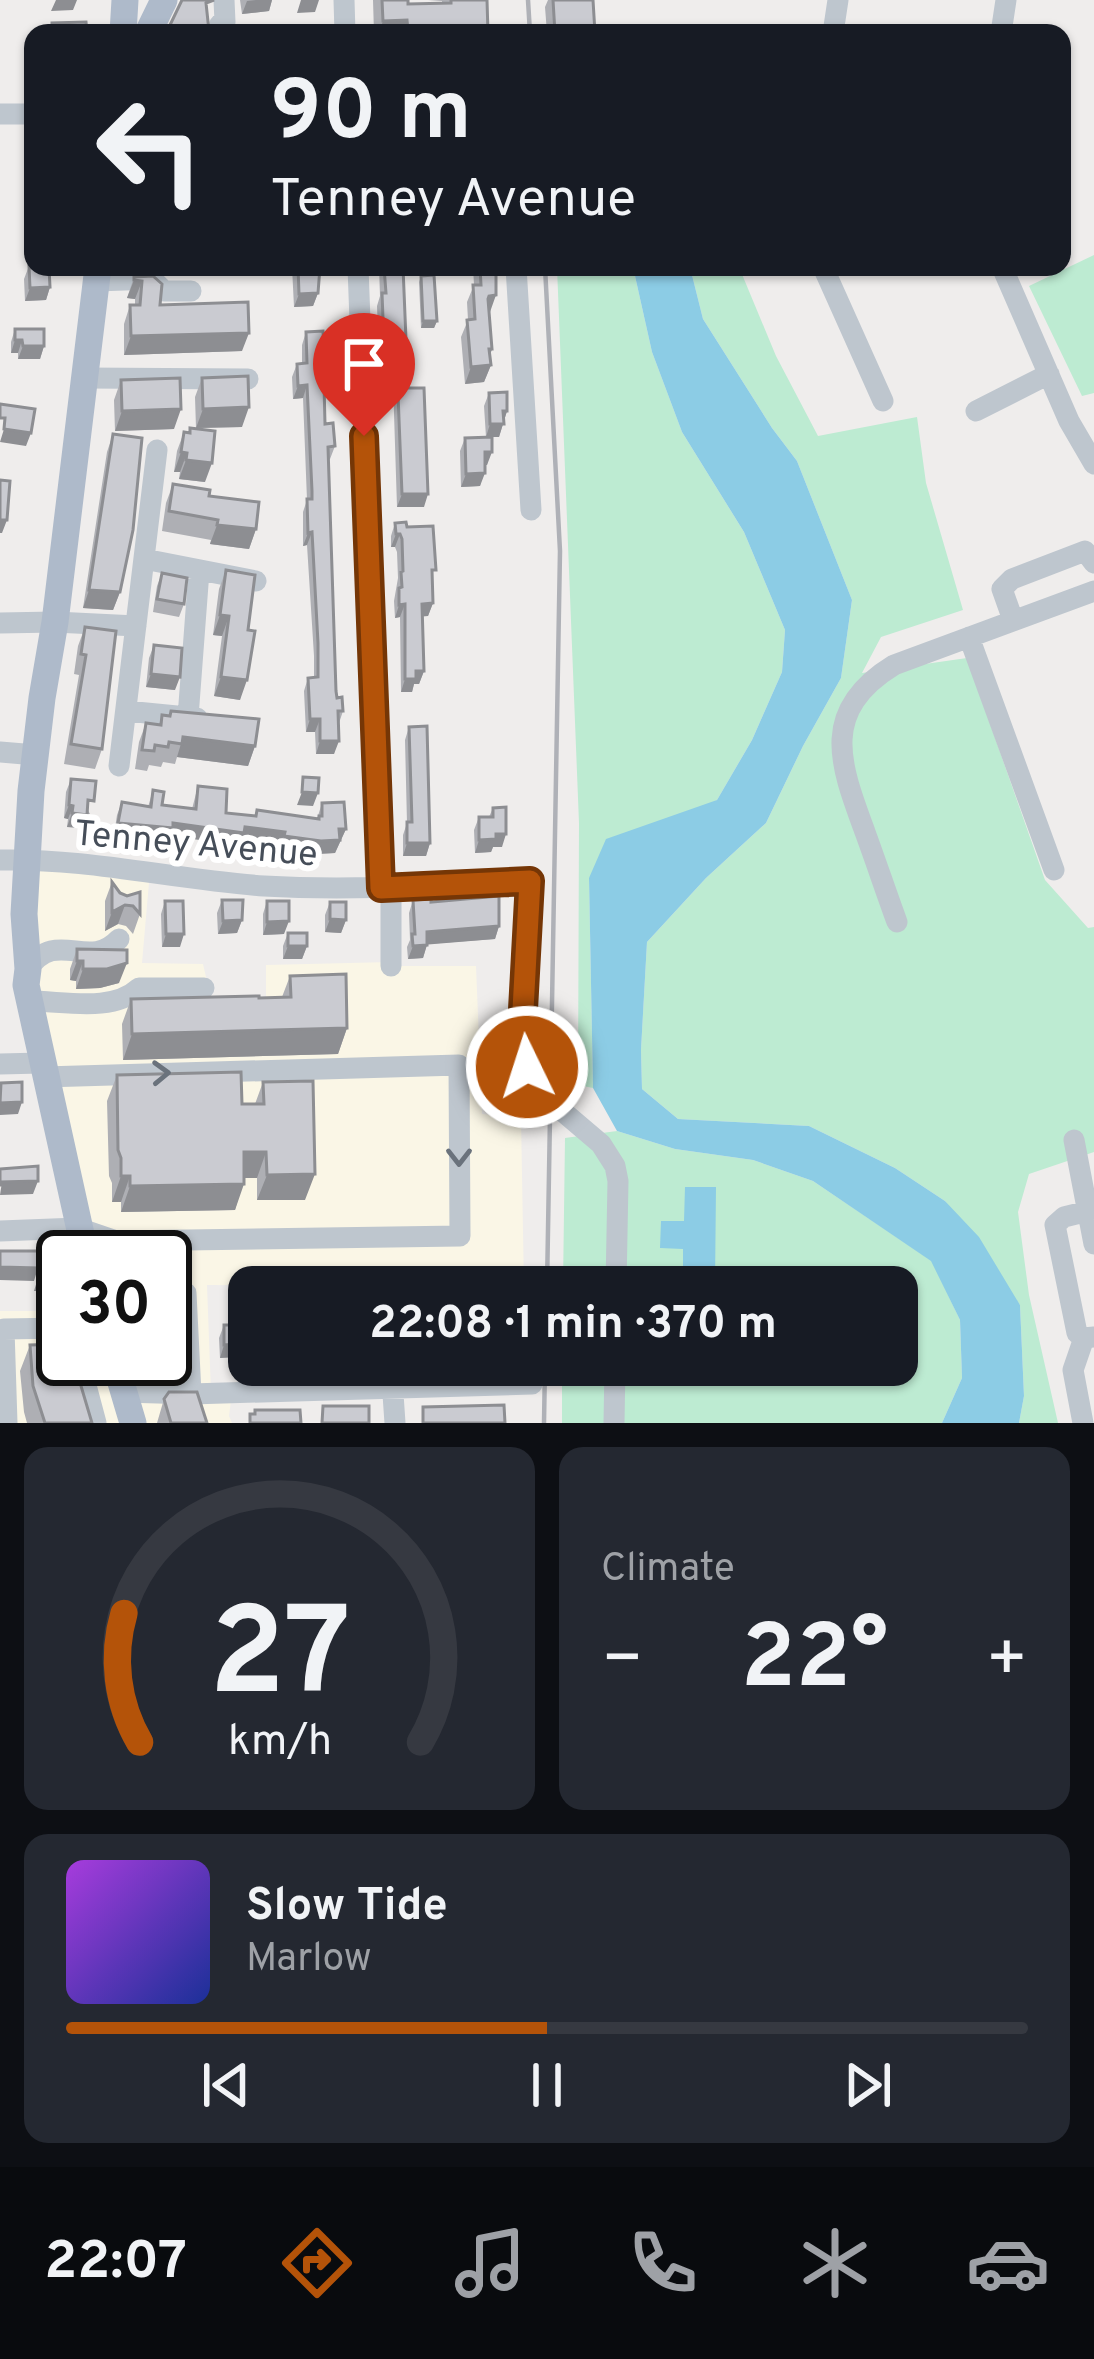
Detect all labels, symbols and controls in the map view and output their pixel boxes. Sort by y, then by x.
text: 90 m [270,63,472,169]
icon: left [72,72,228,228]
text: Tenney Avenue [270,167,636,236]
pin [313,313,415,436]
icon: arrive [331,331,397,397]
street label: Tenney Avenue [72,812,319,880]
position arrow [464,1004,590,1130]
one-way arrow [152,1060,171,1086]
one-way arrow [446,1149,472,1167]
speed limit sign: 30 [36,1230,192,1386]
text: 22:08 · 1 min · 370 m [369,1297,777,1354]
text: Climate [601,1546,735,1595]
text: 27 [208,1581,351,1739]
text: 22° [741,1606,888,1719]
text: − [601,1621,644,1704]
text: + [985,1621,1028,1704]
text: km/h [227,1715,332,1769]
text: Slow Tide [246,1879,448,1936]
text: Marlow [246,1936,372,1985]
icon: previous [193,2052,259,2118]
icon: pause [514,2052,580,2118]
icon: next [835,2052,901,2118]
icon: directions [275,2221,359,2305]
icon: music [448,2221,532,2305]
icon: phone [621,2221,705,2305]
icon: climate [793,2221,877,2305]
icon: car [966,2221,1050,2305]
text: 22:07 [44,2229,187,2298]

